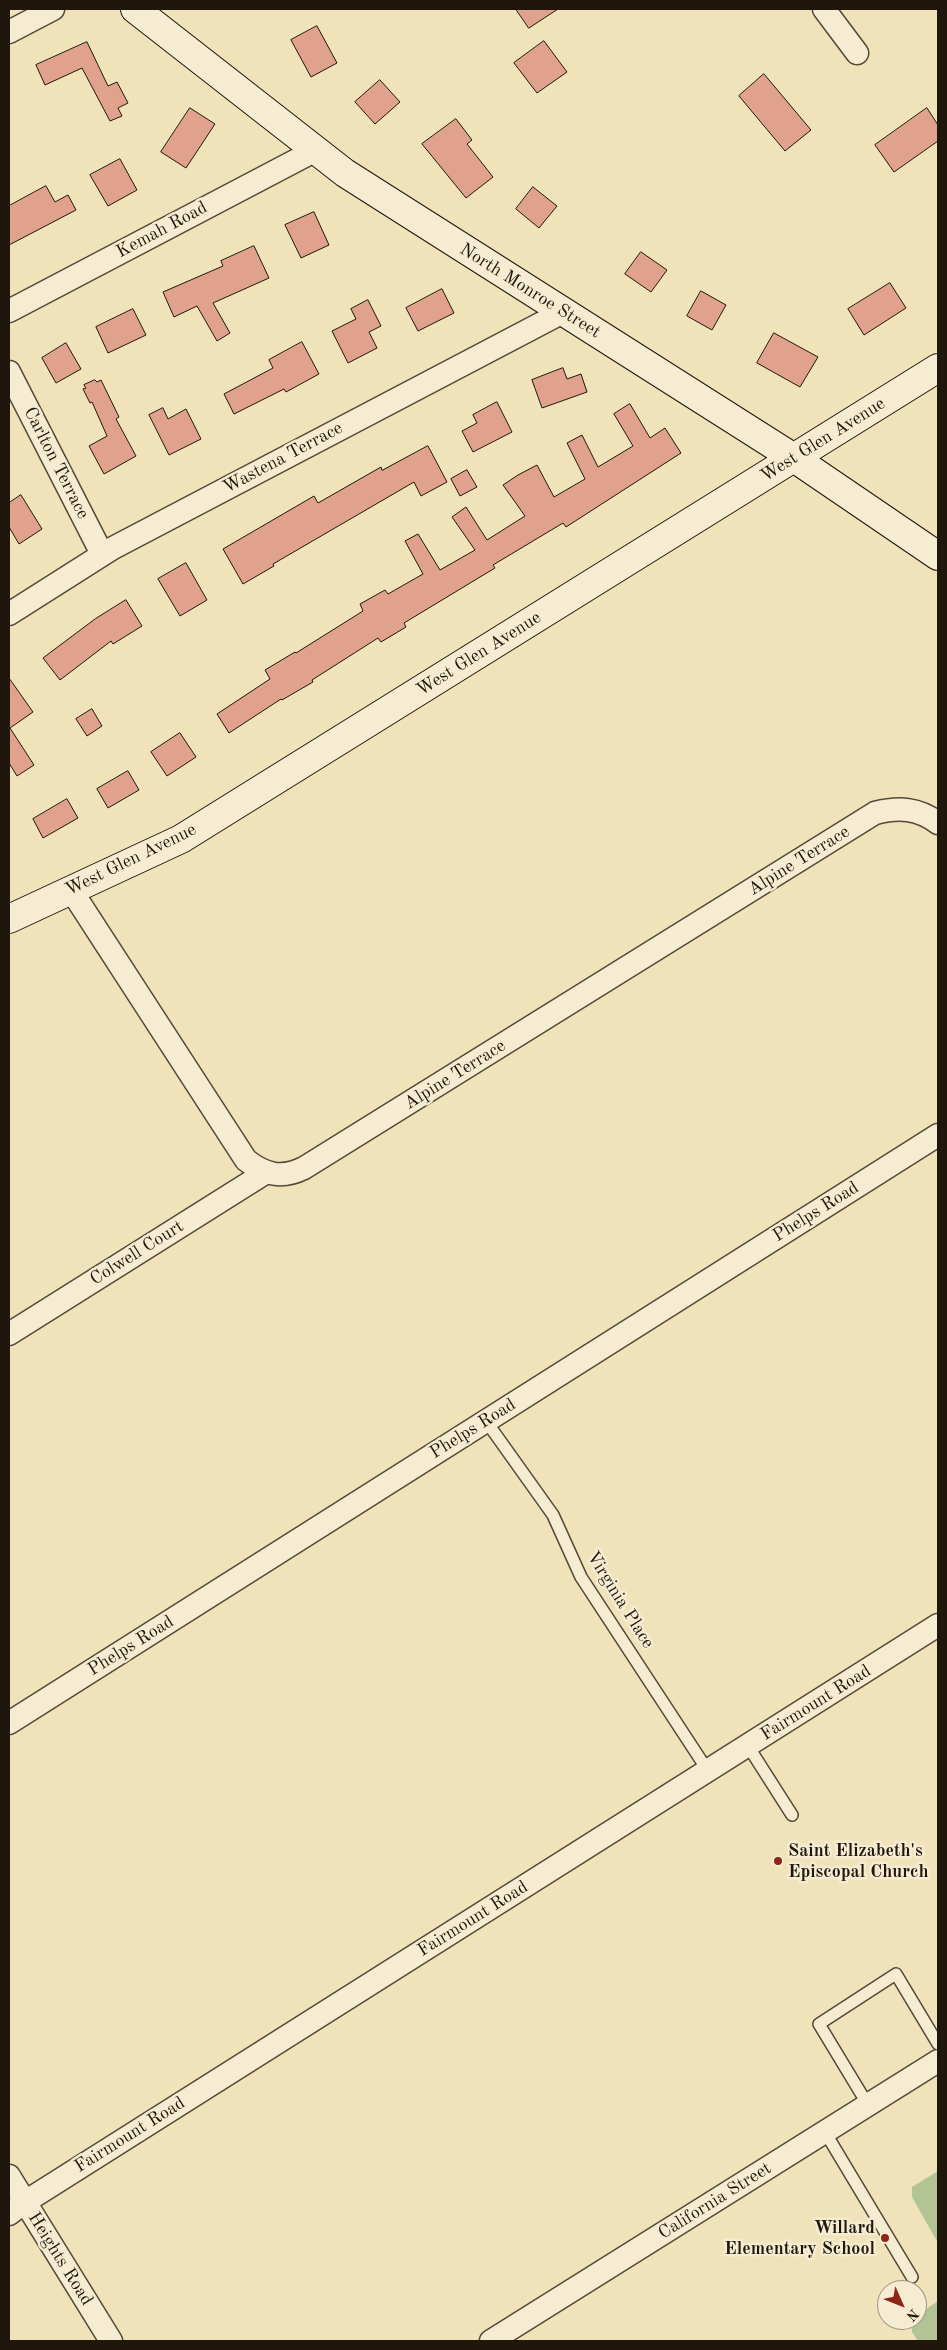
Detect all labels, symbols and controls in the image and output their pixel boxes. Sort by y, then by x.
street label: Kemah Road [113,197,211,263]
street label: North Monroe Street [455,239,605,343]
street label: West Glen Avenue [757,393,889,487]
street label: Carlton Terrace [18,403,94,523]
street label: Wastena Terrace [219,417,347,499]
street label: West Glen Avenue [413,607,545,701]
street label: West Glen Avenue [62,819,200,901]
street label: Alpine Terrace [744,821,854,901]
street label: Alpine Terrace [400,1035,510,1115]
street label: Phelps Road [769,1177,863,1247]
street label: Colwell Court [86,1216,188,1290]
street label: Phelps Road [426,1394,520,1464]
street label: Virginia Place [582,1547,658,1653]
street label: Phelps Road [84,1611,178,1681]
street label: Fairmount Road [757,1660,875,1746]
place label: Saint Elizabeth's Episcopal Church [788,1840,928,1882]
marker: Saint Elizabeth's Episcopal Church [772,1855,784,1867]
street label: Fairmount Road [414,1876,532,1962]
street label: Fairmount Road [71,2092,189,2178]
street label: California Street [655,2158,775,2244]
street label: Heights Road [23,2208,97,2310]
place label: Willard Elementary School [724,2217,875,2260]
marker: Willard Elementary School [879,2232,891,2244]
north arrow [877,2280,927,2330]
text: N [903,2306,921,2323]

